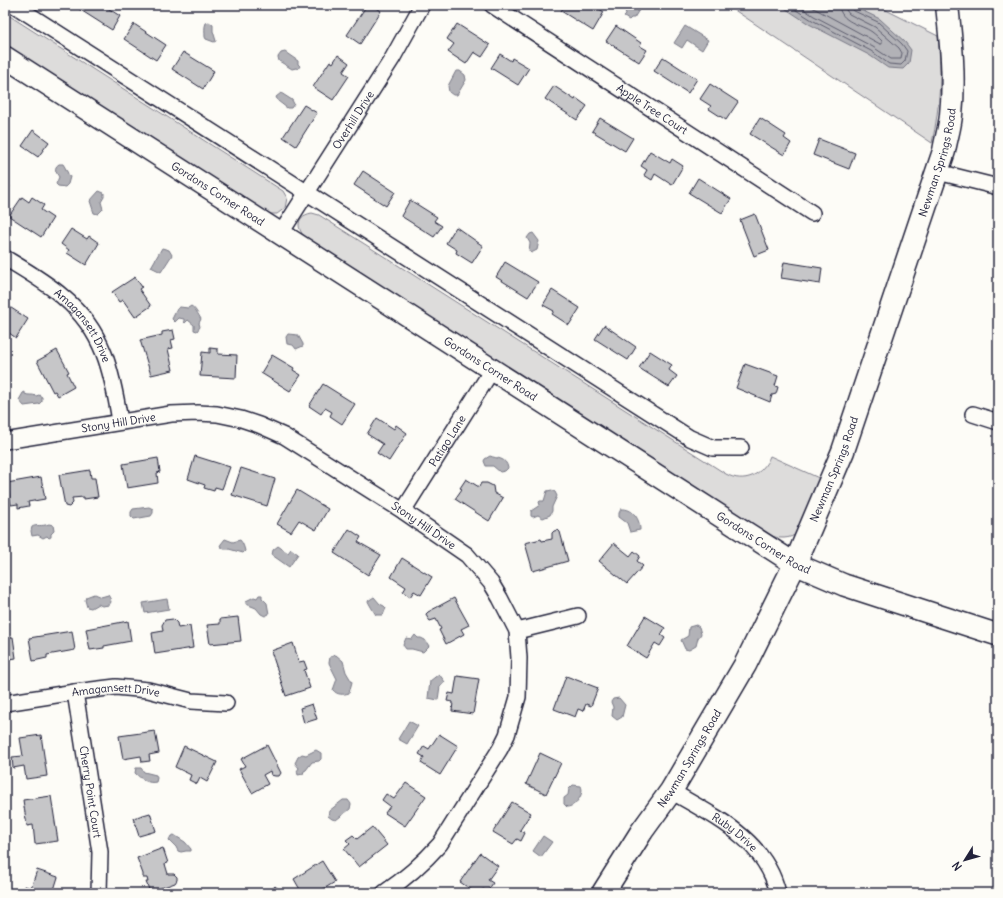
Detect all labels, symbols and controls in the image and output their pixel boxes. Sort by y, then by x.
street label: Apple Tree Court [614,81,691,138]
street label: Overhill Drive [329,88,377,152]
street label: Newman Springs Road [915,107,959,219]
street label: Gordons Corner Road [169,159,268,229]
street label: Amagansett Drive [51,286,114,364]
street label: Gordons Corner Road [441,334,540,404]
street label: Stony Hill Drive [80,410,157,435]
street label: Patigo Lane [426,412,469,469]
street label: Newman Springs Road [807,414,861,524]
street label: Stony Hill Drive [389,499,459,552]
street label: Gordons Corner Road [714,509,813,577]
street label: Amagansett Drive [71,680,162,700]
street label: Newman Springs Road [654,706,725,810]
street label: Cherry Point Court [76,745,105,839]
street label: Ruby Drive [709,810,761,854]
north arrow [945,840,985,880]
text: N [949,859,965,873]

